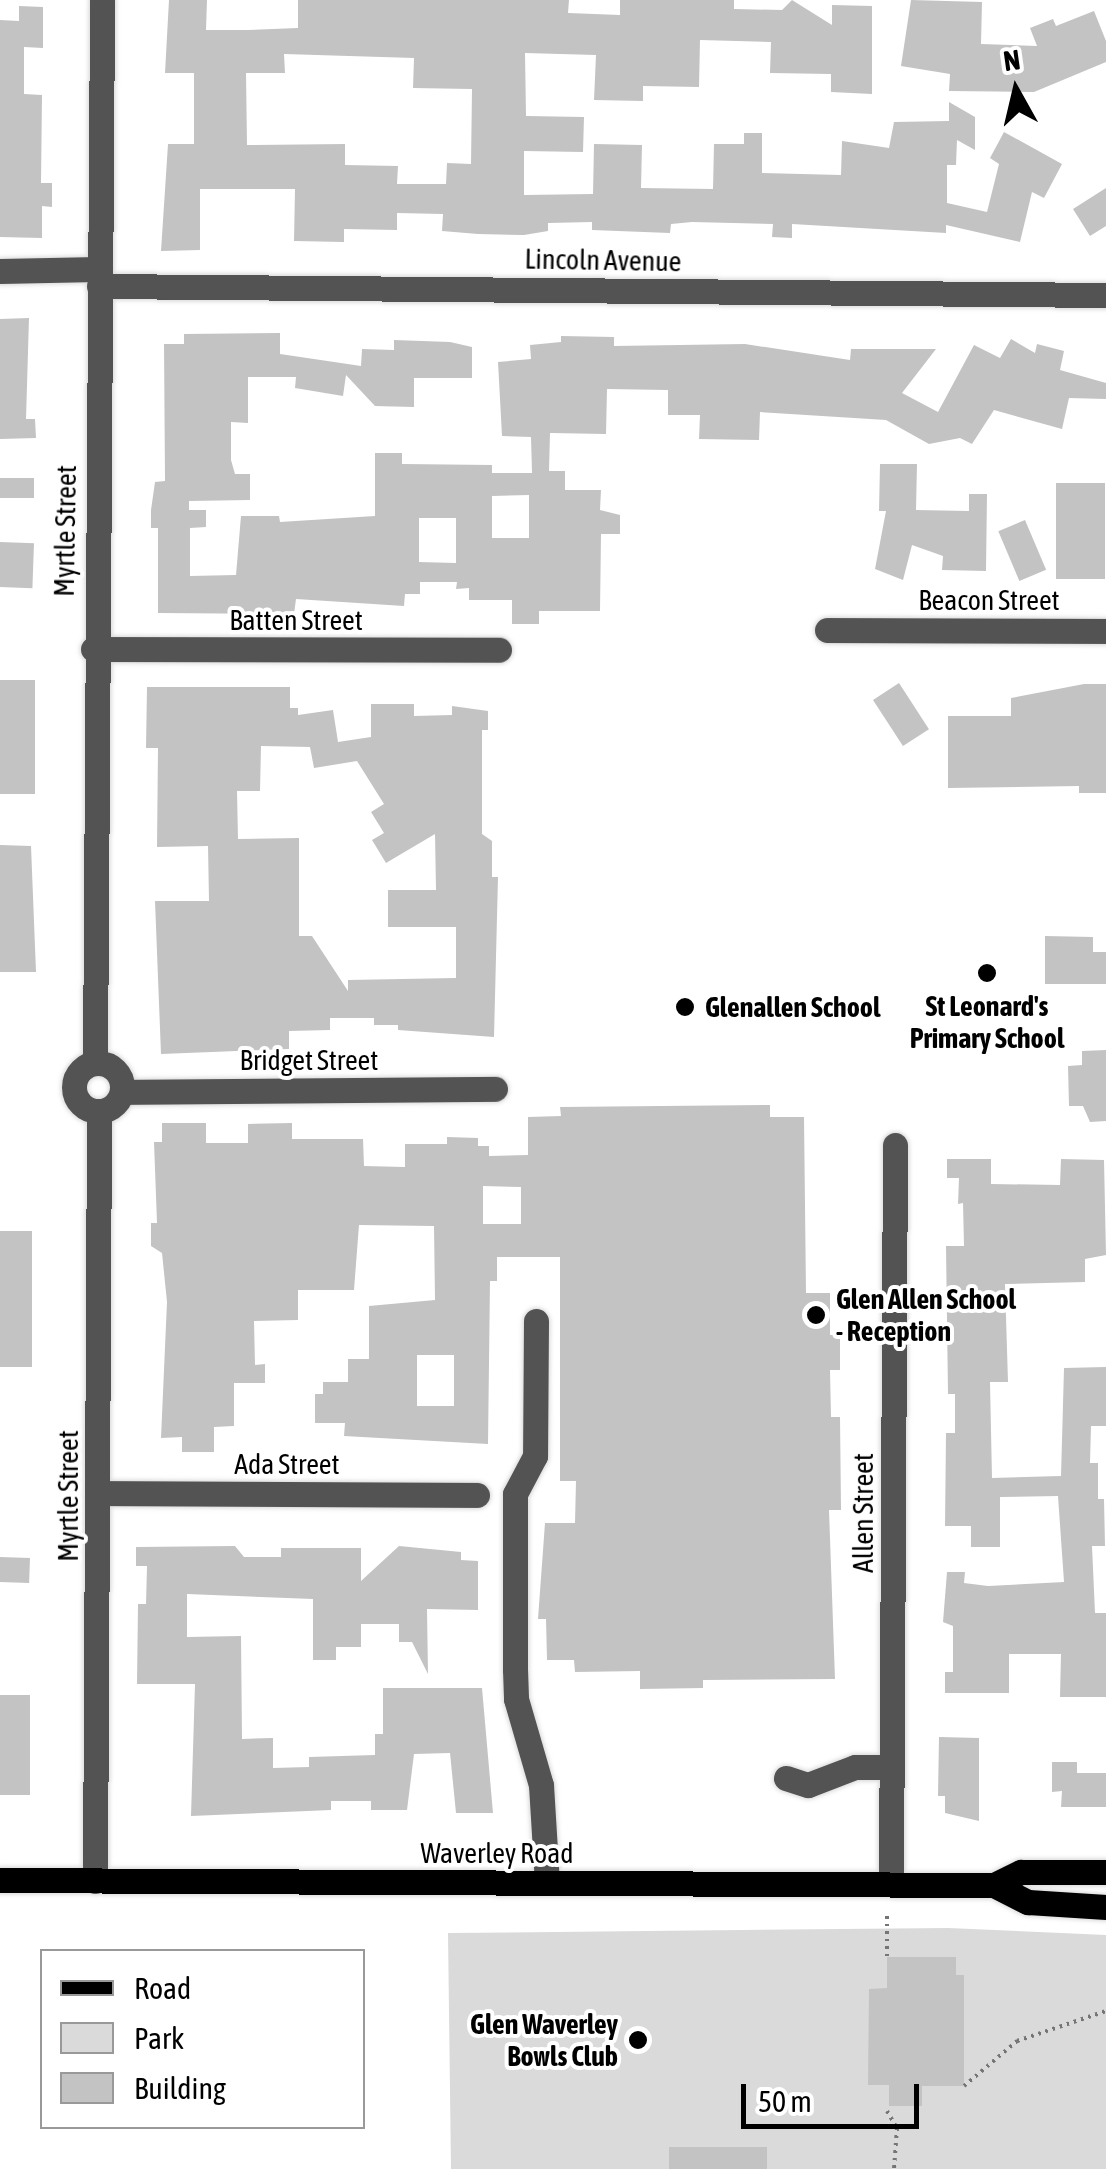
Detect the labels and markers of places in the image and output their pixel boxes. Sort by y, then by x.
marker: St Leonard's Primary School [976,962,998,984]
place label: St Leonard's Primary School [910,989,1064,1055]
place label: Glenallen School [705,990,880,1024]
marker: Glenallen School [674,996,696,1018]
place label: Glen Allen School - Reception [836,1282,1016,1348]
marker: Glen Allen School - Reception [805,1304,827,1326]
place label: Glen Waverley Bowls Club [470,2007,618,2073]
marker: Glen Waverley Bowls Club [627,2029,649,2051]

